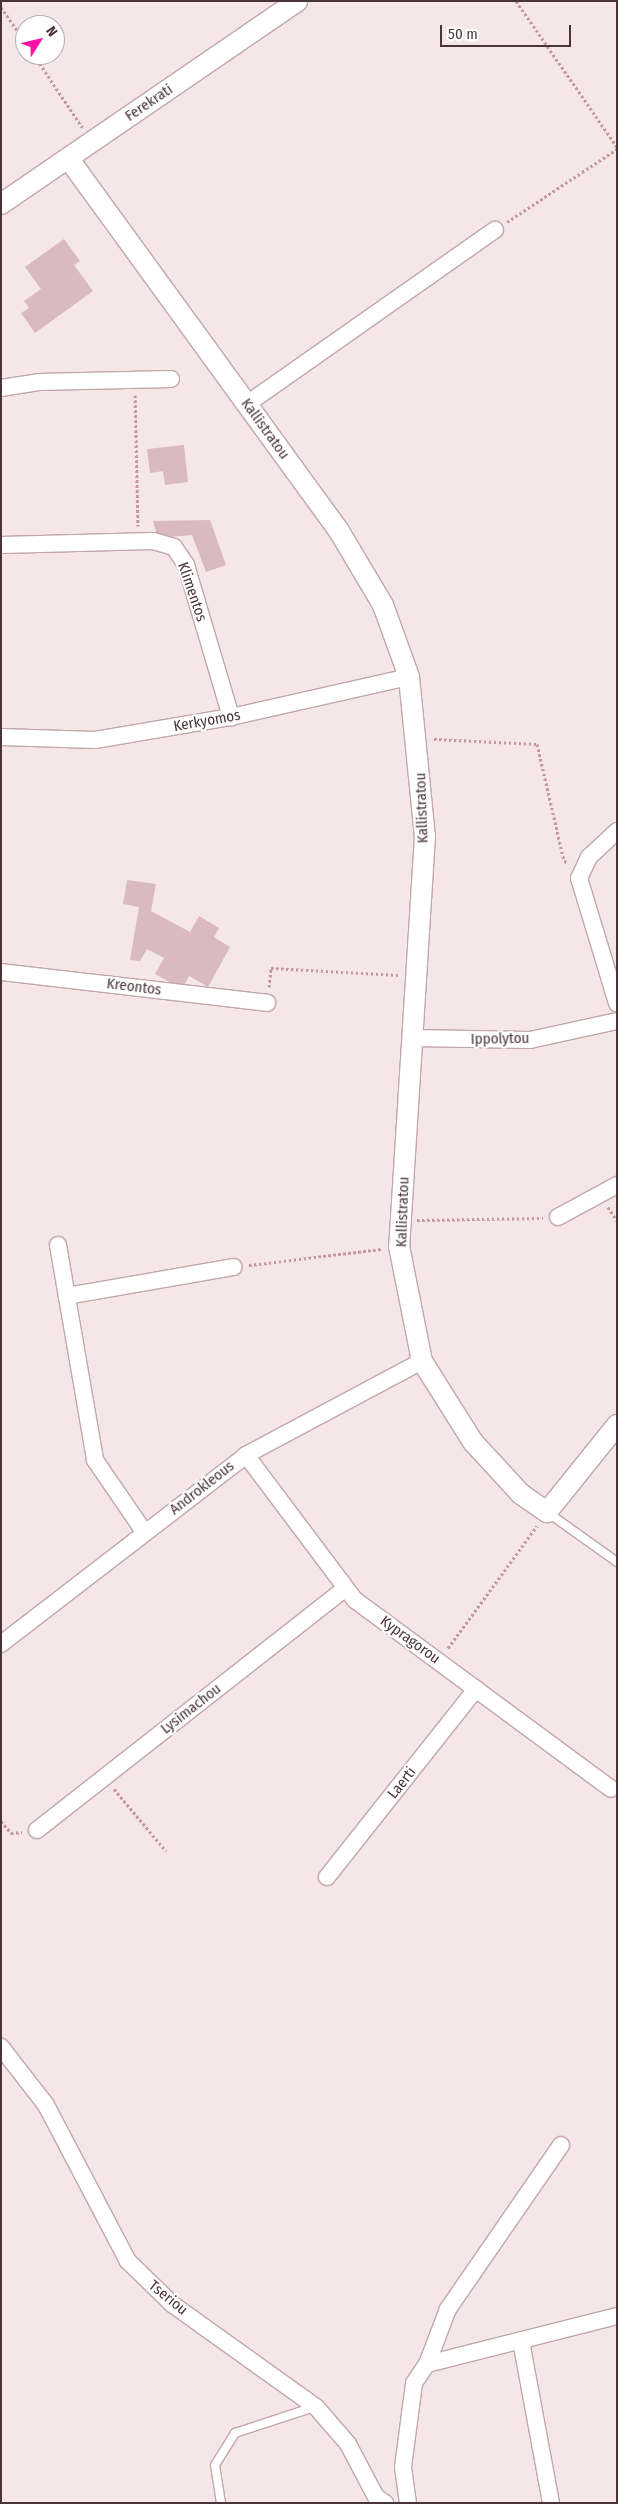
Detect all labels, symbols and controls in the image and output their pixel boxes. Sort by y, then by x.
north arrow [15,15,65,65]
scale bar [443,15,574,47]
text: N [42,23,61,40]
text: 50 m [448,25,478,43]
street label: Ferekrati [122,81,176,125]
street label: Kallistratou [237,395,293,463]
street label: Klimentos [173,560,211,624]
street label: Kerkyomos [172,706,242,736]
street label: Kallistratou [412,772,432,844]
street label: Kreontos [106,975,162,999]
street label: Ippolytou [470,1029,530,1049]
street label: Kallistratou [393,1176,413,1248]
street label: Androkleous [166,1457,238,1519]
street label: Kypragorou [377,1612,443,1668]
street label: Lysimachou [157,1680,225,1738]
street label: Laerti [384,1764,420,1802]
street label: Tseriou [145,2277,191,2319]

